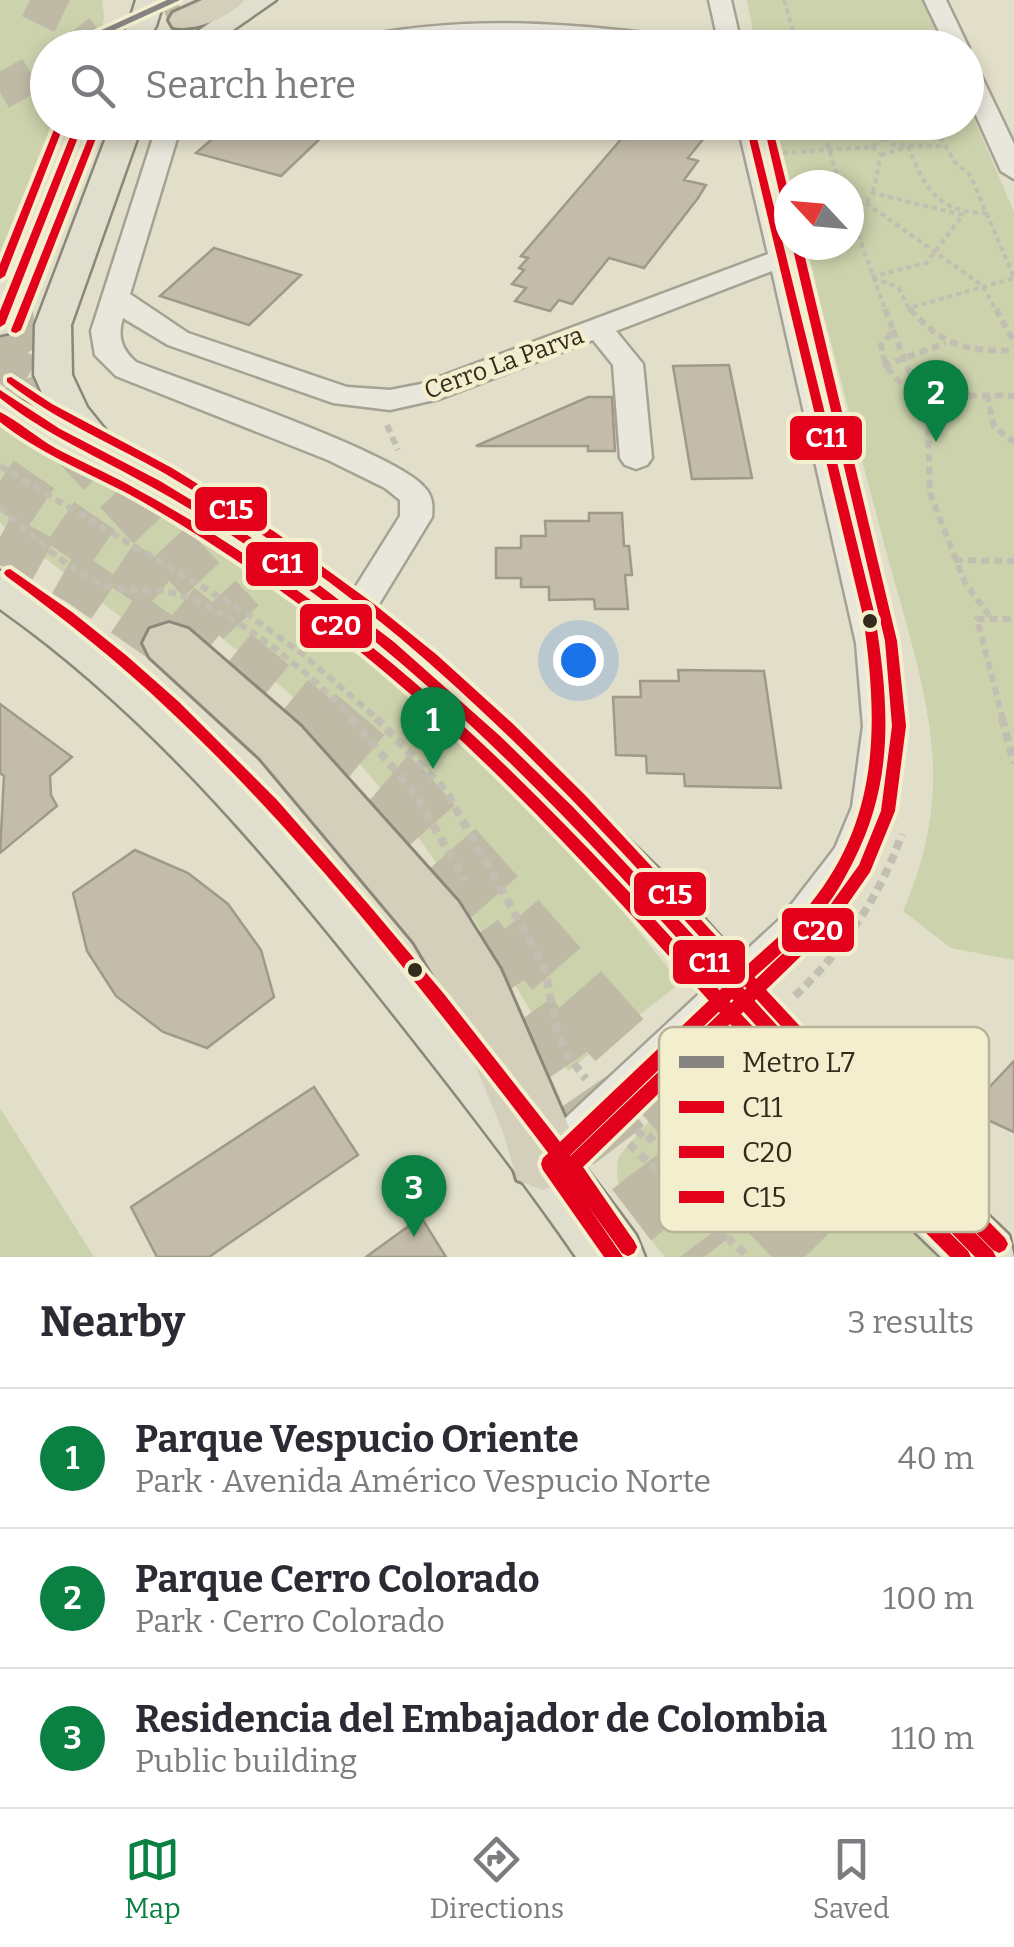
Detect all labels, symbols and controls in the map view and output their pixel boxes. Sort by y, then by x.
search box [30,30,984,140]
icon: search [65,58,120,113]
text: Search here [145,62,356,108]
north arrow [774,170,864,260]
street label: Cerro La Parva [420,320,588,406]
pin: 2 [904,360,968,442]
line badge: C11 [788,414,864,462]
text: C11 [805,421,847,454]
line badge: C15 [193,485,269,533]
text: C15 [209,493,253,526]
line badge: C11 [244,540,320,588]
text: C11 [261,547,303,580]
line badge: C20 [298,602,374,650]
text: C20 [310,609,362,642]
unlabelled marker [860,611,880,631]
your location [553,635,604,686]
pin: 1 [400,686,466,769]
line badge: C15 [632,870,708,918]
text: C15 [648,878,692,911]
line badge: C20 [780,906,856,954]
text: C20 [792,914,844,947]
line badge: C11 [671,938,747,986]
text: C11 [688,946,730,979]
unlabelled marker [405,960,425,980]
legend [659,1027,989,1232]
text: Metro L7 [742,1046,855,1079]
text: C11 [742,1091,783,1124]
text: C20 [742,1136,793,1169]
pin: 3 [382,1154,446,1237]
text: C15 [742,1181,786,1214]
text: Nearby [40,1297,185,1347]
text: 3 results [848,1303,974,1341]
text: Parque Vespucio Oriente [135,1416,579,1462]
text: 1 [66,1439,79,1477]
text: 40 m [898,1439,974,1477]
text: Park · Avenida Américo Vespucio Norte [135,1462,711,1500]
text: Parque Cerro Colorado [135,1556,540,1602]
text: 2 [63,1579,82,1617]
text: 100 m [883,1579,974,1617]
text: Park · Cerro Colorado [135,1602,445,1640]
text: Residencia del Embajador de Colombia [135,1696,827,1742]
text: 3 [63,1719,82,1757]
text: 110 m [891,1719,974,1757]
text: Public building [135,1742,357,1780]
tab: Map [124,1832,181,1925]
tab: Directions [429,1832,564,1925]
tab: Saved [813,1832,890,1925]

